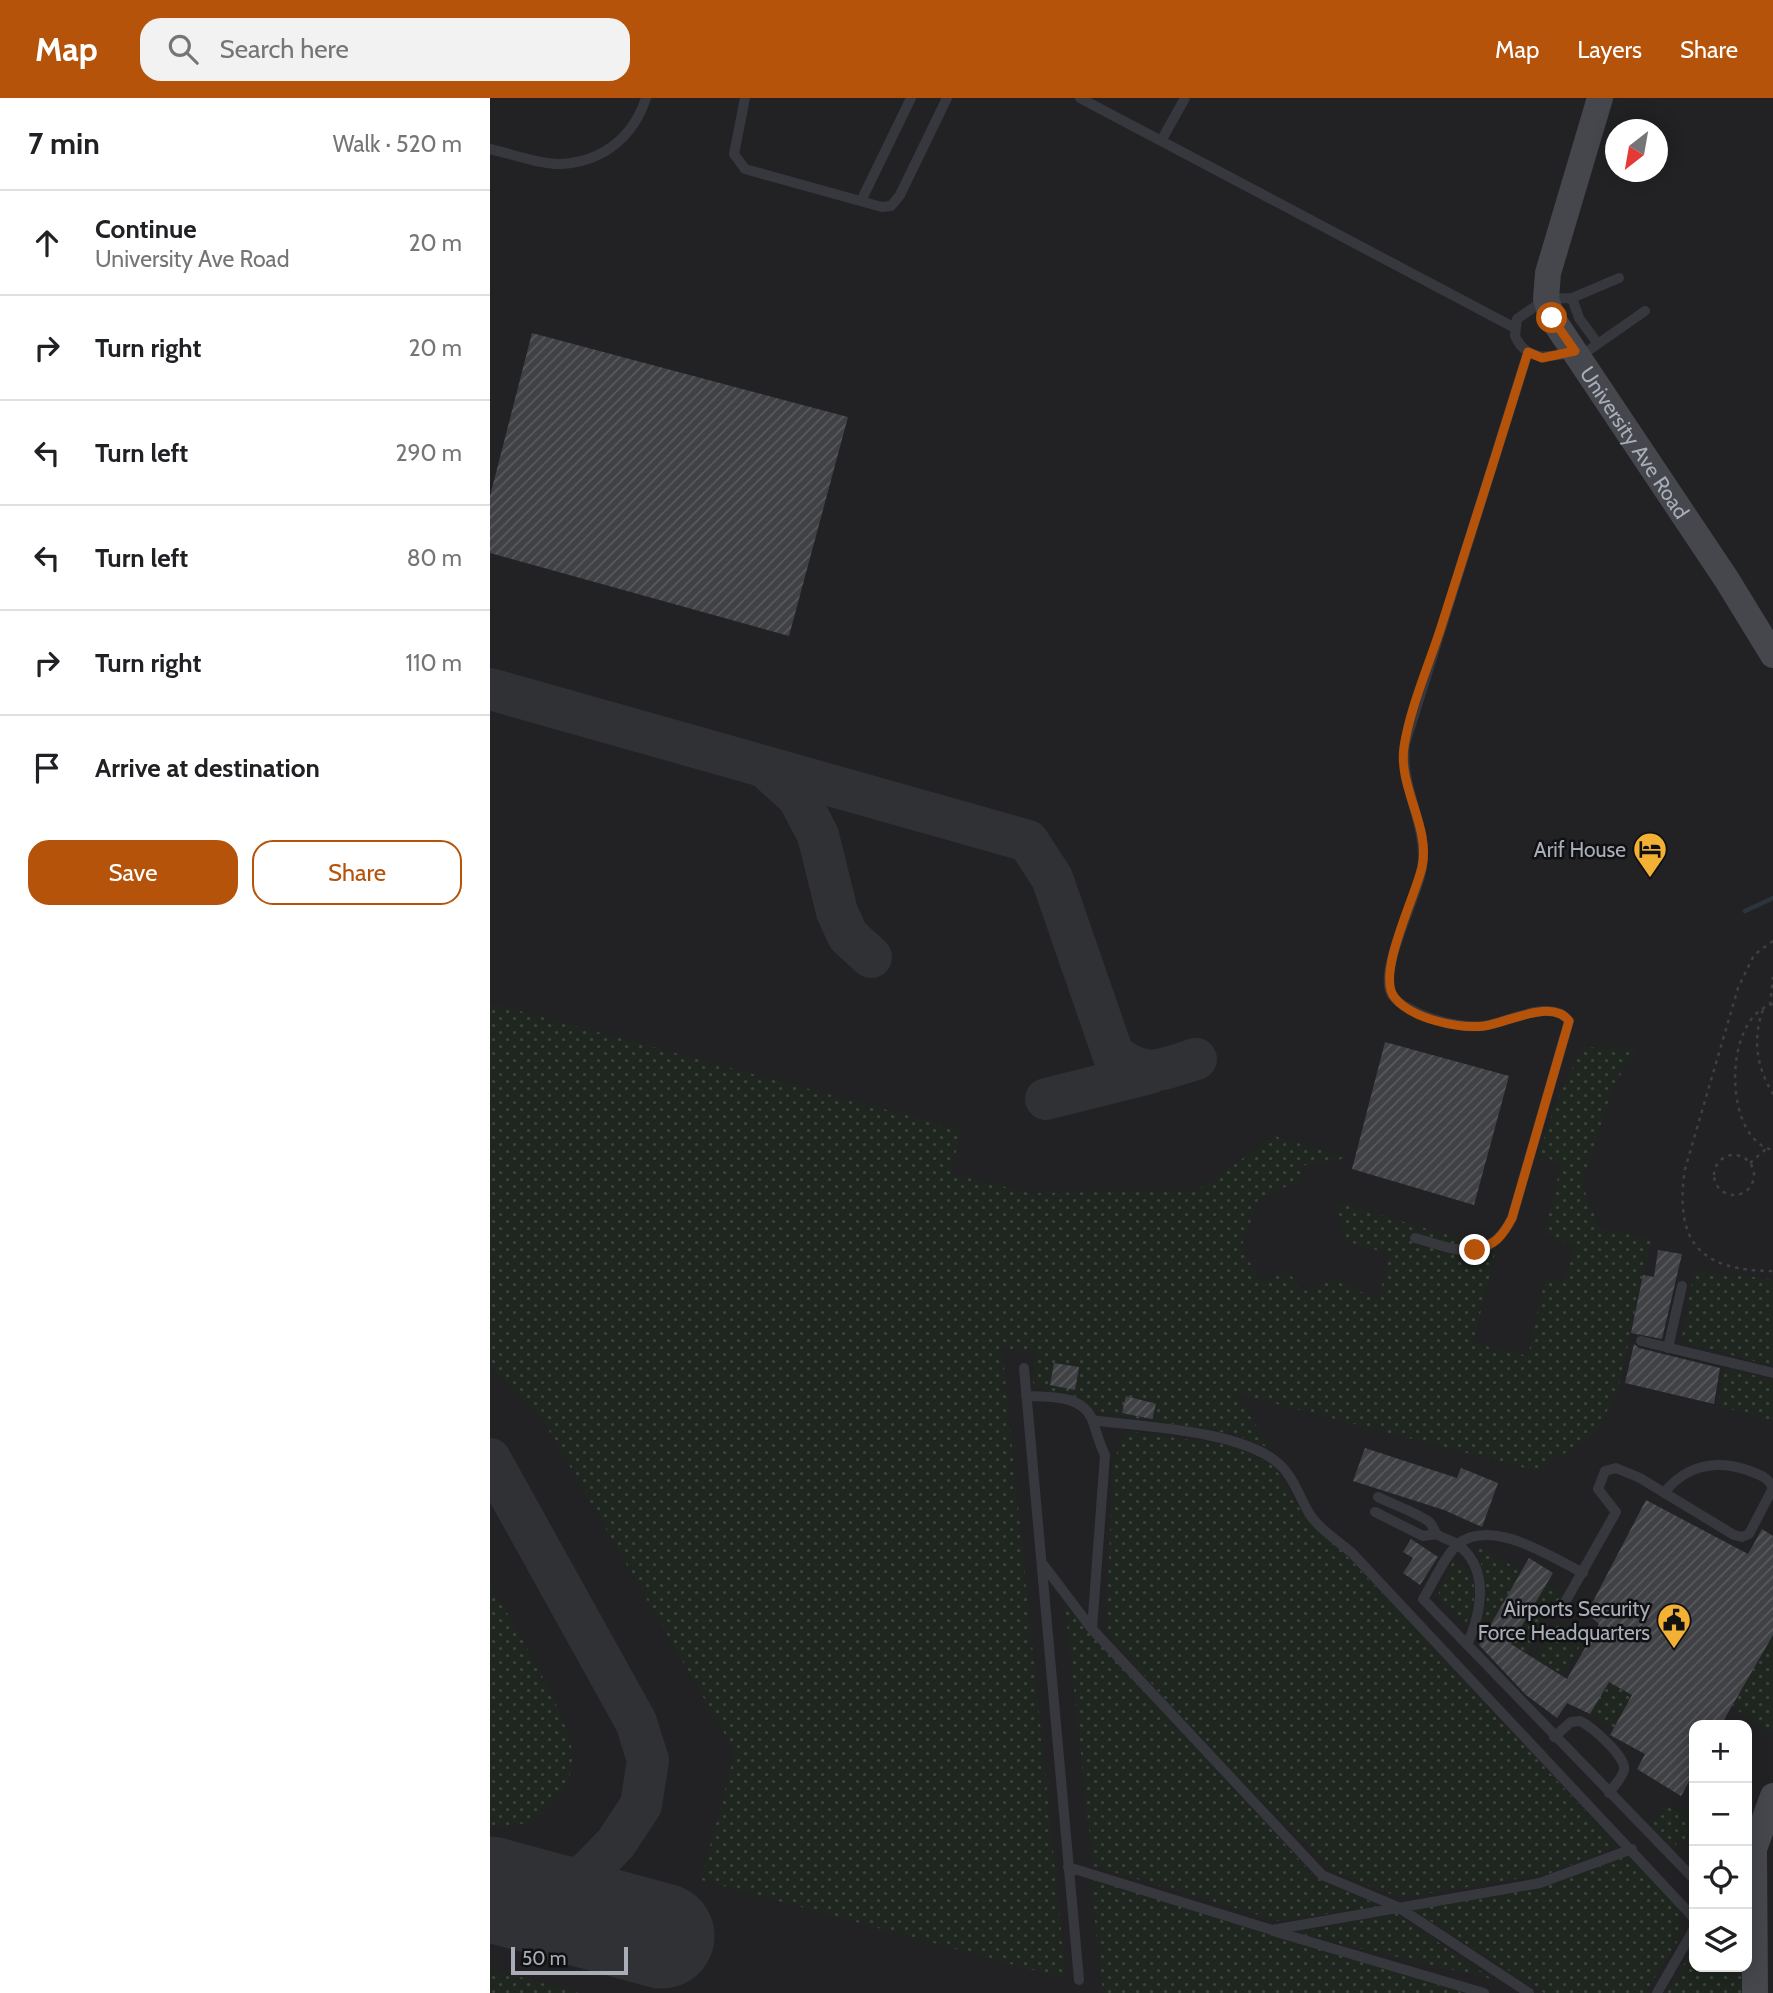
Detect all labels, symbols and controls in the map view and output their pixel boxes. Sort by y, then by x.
search box [140,18,630,81]
text: Map [35,29,98,69]
icon: search [164,30,202,68]
text: Search here [220,33,349,65]
text: Map [1495,35,1539,64]
text: Layers [1577,35,1642,64]
text: Share [1680,35,1738,64]
north arrow [1605,119,1668,182]
text: 7 min [28,125,100,162]
text: Walk · 520 m [333,130,462,158]
text: Continue [95,213,197,245]
icon: ahead [28,224,66,262]
text: 20 m [409,229,462,257]
text: University Ave Road [95,245,289,273]
route start [1536,302,1567,333]
icon: right [28,329,66,367]
text: Turn right [95,332,201,364]
text: 20 m [409,334,462,362]
street label: University Ave Road [1575,361,1695,523]
icon: left [28,434,66,472]
text: Turn left [95,437,188,469]
text: 290 m [395,439,462,467]
icon: left [28,539,66,577]
text: Turn left [95,542,188,574]
text: 80 m [407,544,462,572]
icon: right [28,644,66,682]
text: Turn right [95,647,201,679]
text: 110 m [406,649,462,677]
icon: arrive [28,749,66,787]
text: Arrive at destination [95,752,320,784]
hotel icon: Arif House [1631,830,1669,879]
place label: Arif House [1534,837,1626,862]
button: Save [28,840,238,905]
button: Share [252,840,462,905]
route end [1459,1234,1490,1265]
place label: Airports Security Force Headquarters [1478,1596,1650,1645]
public building icon: Airports Security Force Headquarters [1655,1601,1693,1650]
map controls [1689,1720,1752,1972]
button: + [1689,1720,1752,1783]
button: − [1689,1783,1752,1846]
button: locate [1689,1846,1752,1909]
button: layers [1689,1909,1752,1972]
scale bar [511,1944,628,1976]
text: 50 m [522,1947,566,1970]

